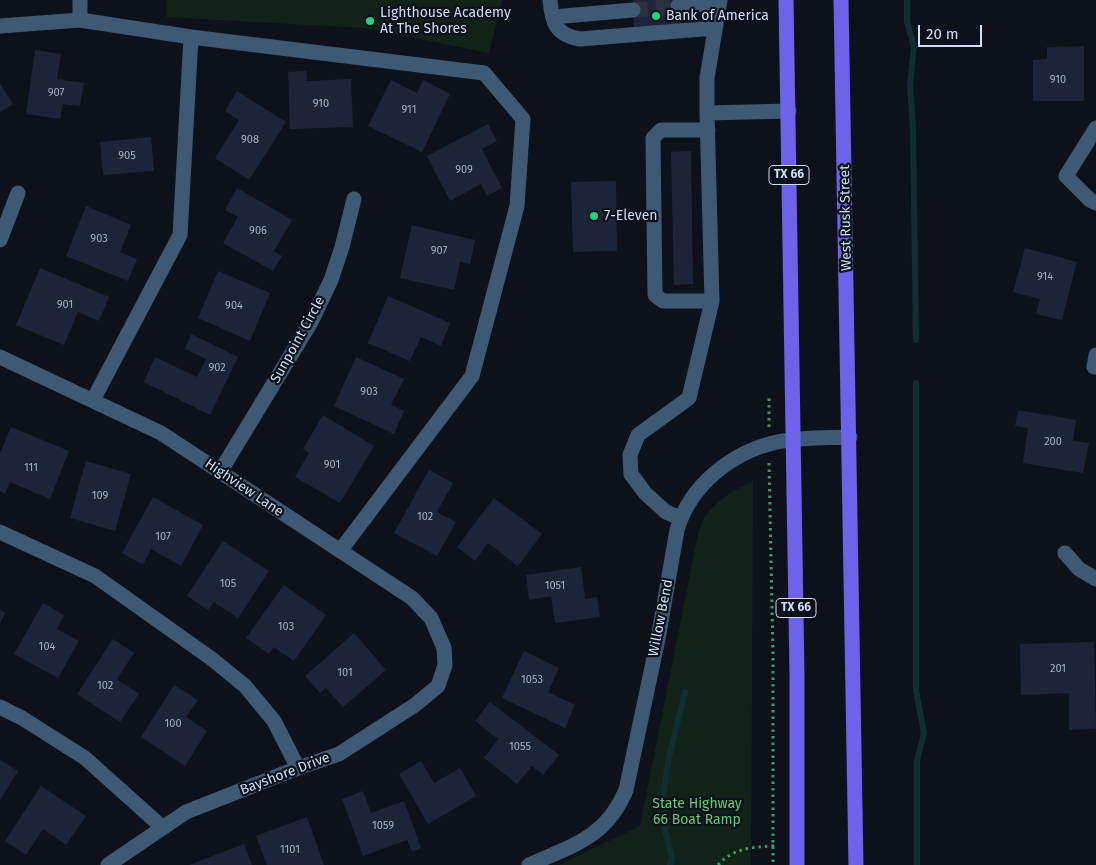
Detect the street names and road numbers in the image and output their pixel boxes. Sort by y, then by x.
street label: West Rusk Street [837,165,855,271]
road number: TX 66 [769,166,809,184]
street label: Sunpoint Circle [267,294,329,386]
street label: Highview Lane [201,455,287,521]
street label: Willow Bend [645,578,677,658]
road number: TX 66 [776,598,816,618]
street label: Bayshore Drive [238,749,332,799]

